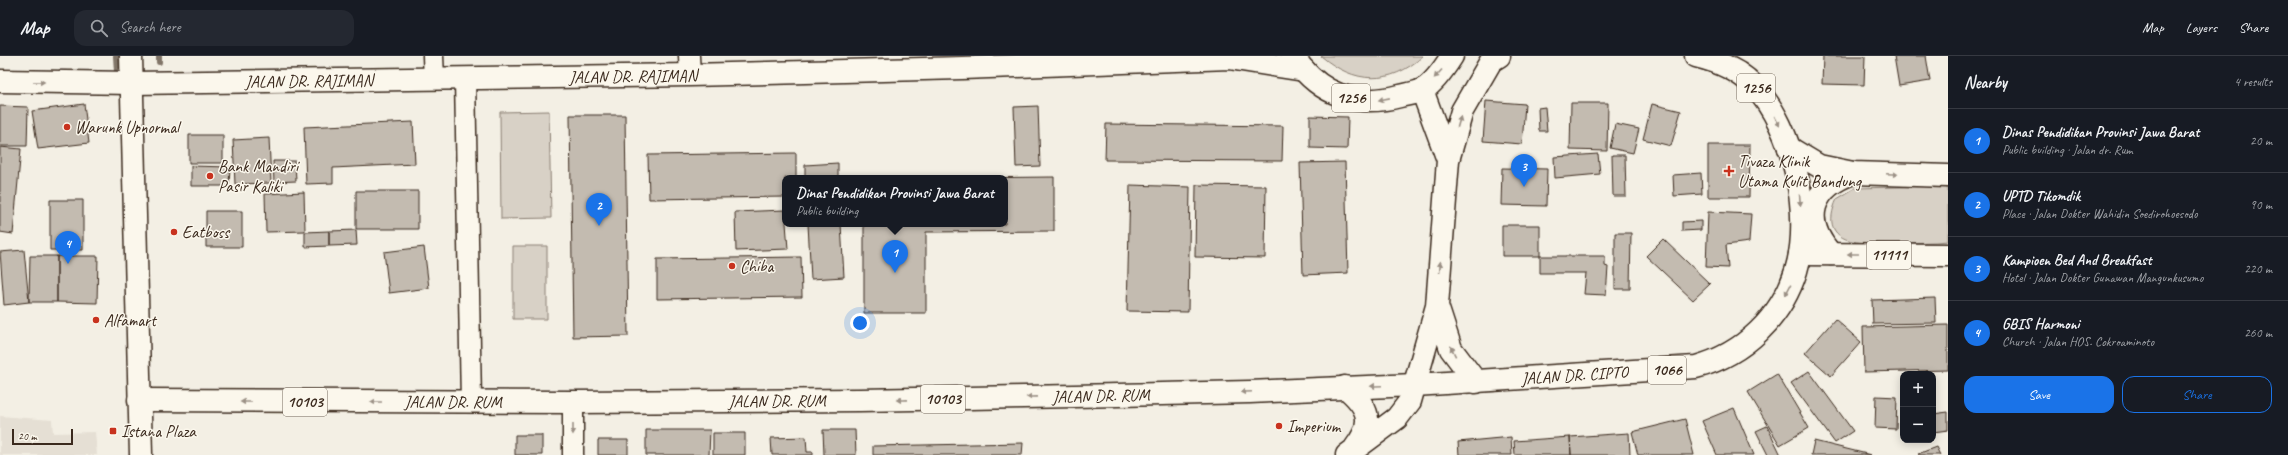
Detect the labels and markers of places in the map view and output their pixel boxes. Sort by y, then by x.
place label: Warunk Upnormal [75,117,182,138]
marker: Warunk Upnormal [62,122,72,132]
place label: Tivaza Klinik Utama Kulit Bandung [1738,151,1863,192]
pin: 3 [1511,154,1537,187]
place label: Bank Mandiri Pasir Kaliki [218,156,300,197]
marker: Tivaza Klinik Utama Kulit Bandung [1723,165,1735,177]
marker: Bank Mandiri Pasir Kaliki [205,171,215,181]
pin: 2 [586,193,612,226]
place label: Eatboss [182,222,231,243]
marker: Eatboss [169,227,179,237]
pin: 4 [55,231,81,264]
pin: 1 [882,240,908,273]
place label: Chiba [740,256,774,277]
marker: Chiba [727,261,737,271]
place label: Alfamart [104,310,158,331]
marker: Alfamart [91,315,101,325]
place label: Imperium [1287,416,1342,437]
place label: Istana Plaza [121,421,197,442]
marker: Imperium [1274,421,1284,431]
marker: Istana Plaza [108,426,118,436]

